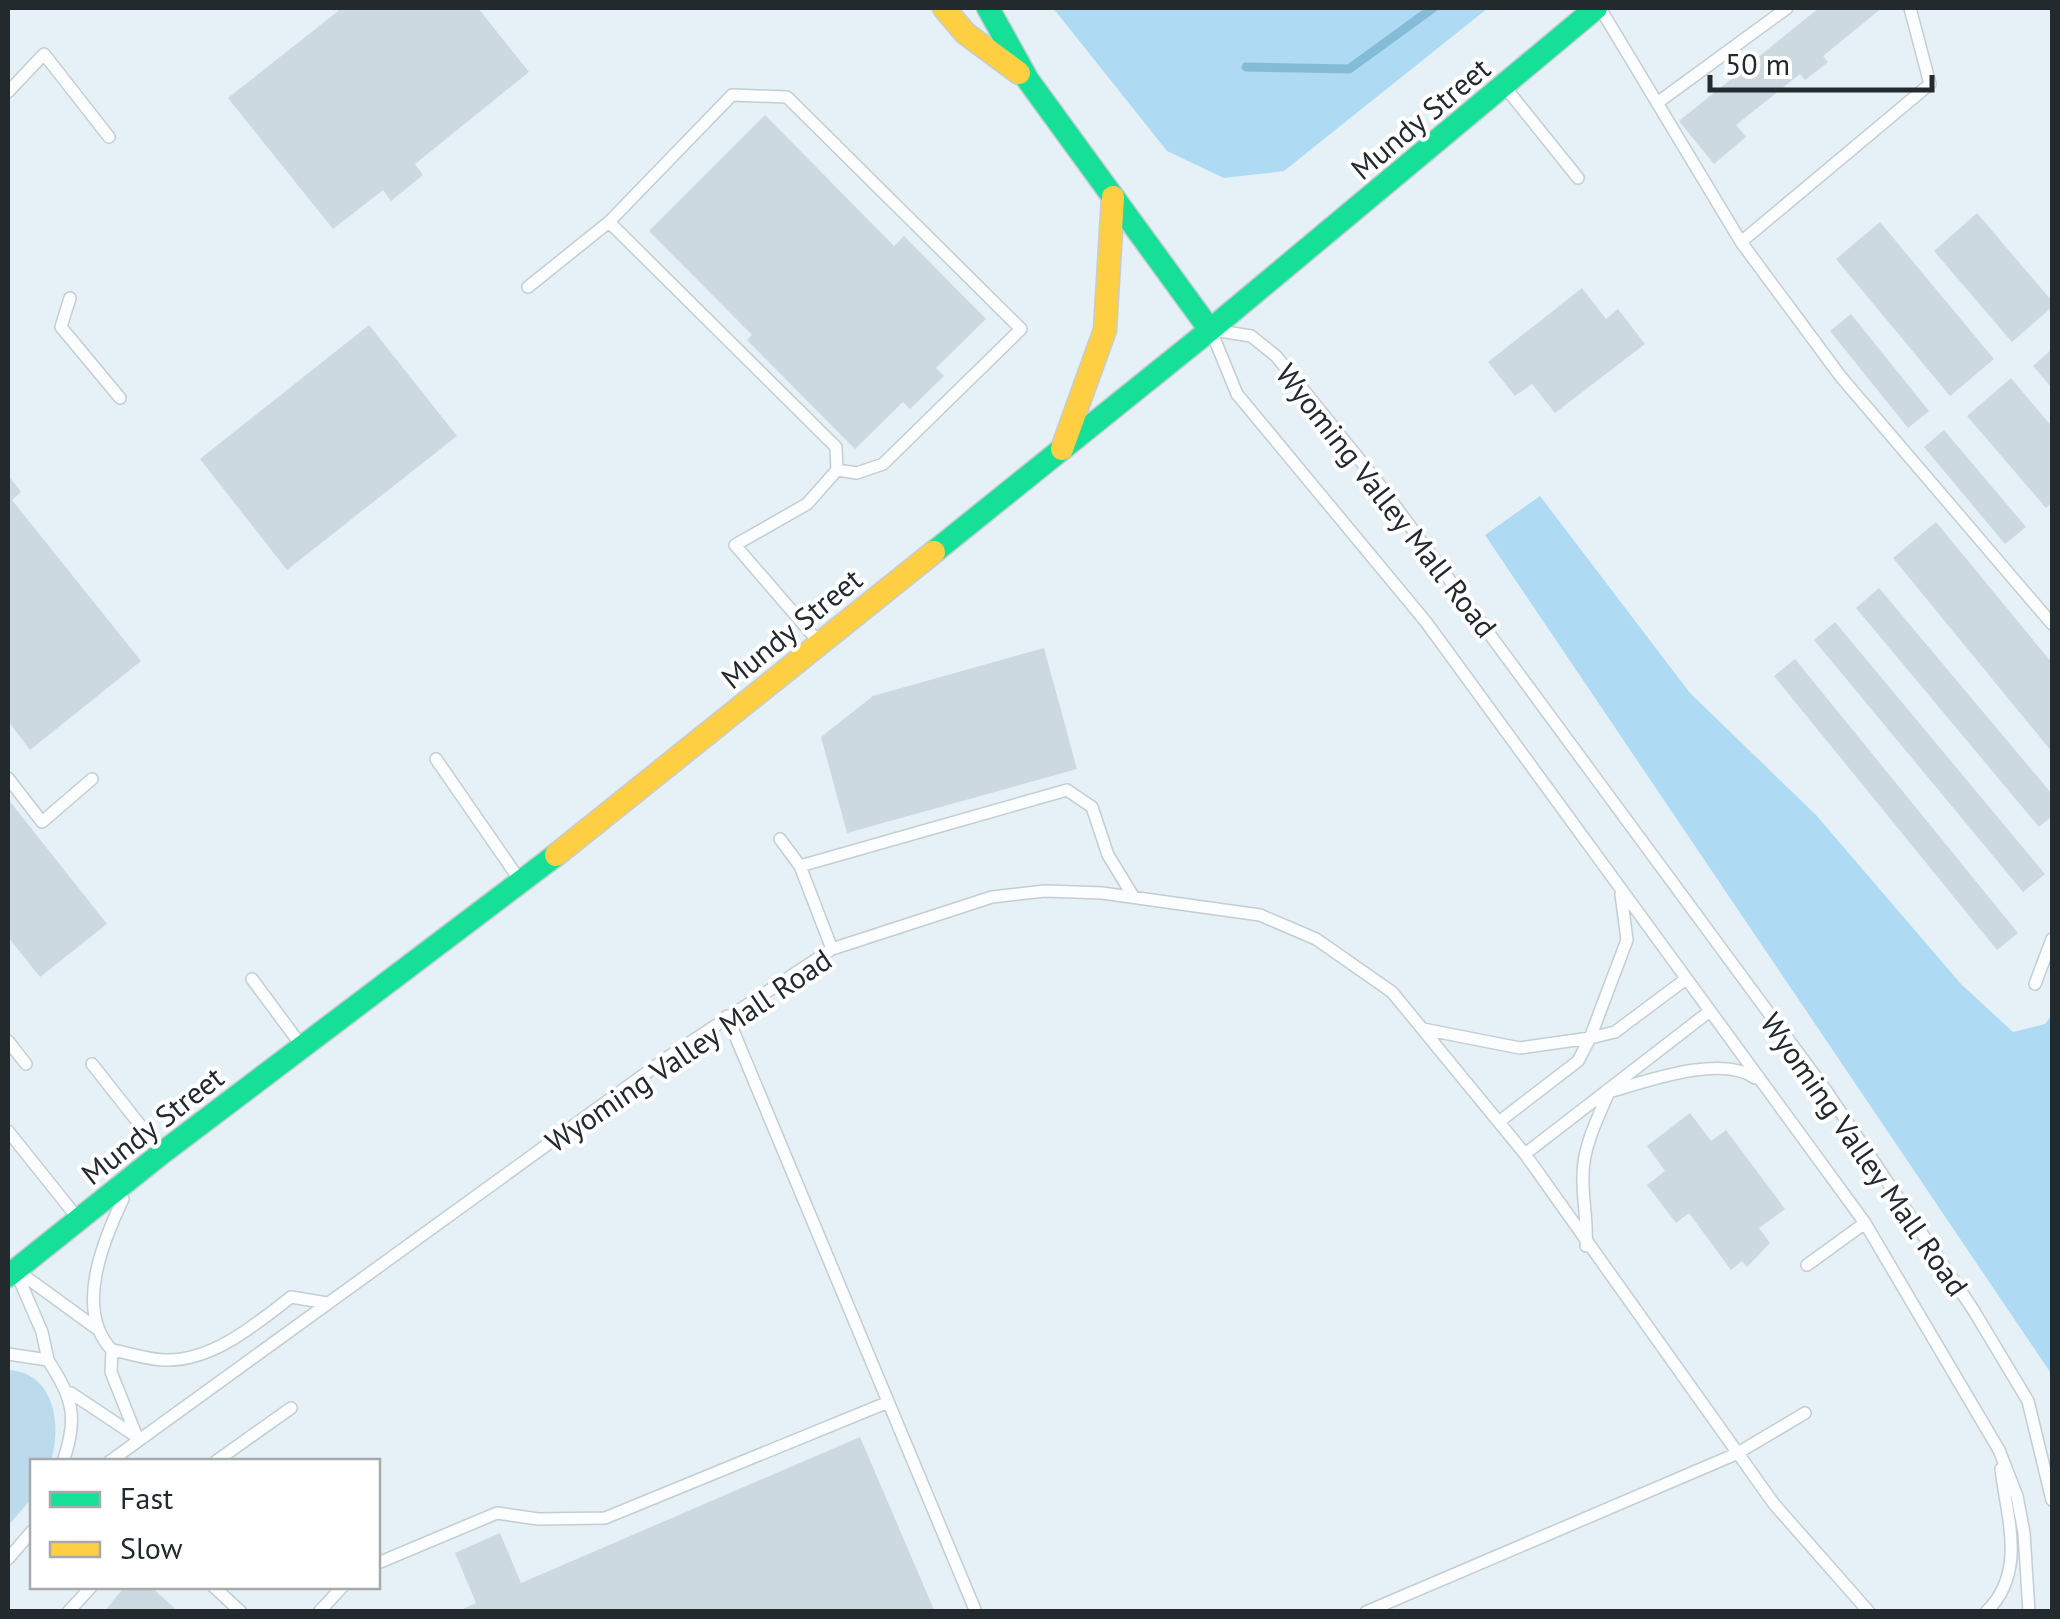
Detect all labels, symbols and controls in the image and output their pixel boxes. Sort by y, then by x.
scale bar [1710,30,1932,92]
text: 50 m [1725,44,1790,83]
street label: Mundy Street [1342,48,1498,188]
street label: Wyoming Valley Mall Road [1268,355,1506,645]
street label: Mundy Street [713,559,869,697]
street label: Wyoming Valley Mall Road [537,940,839,1160]
street label: Wyoming Valley Mall Road [1752,1005,1978,1303]
street label: Mundy Street [73,1057,231,1193]
legend [30,1459,380,1589]
text: Fast [120,1478,173,1517]
text: Slow [120,1528,183,1567]

